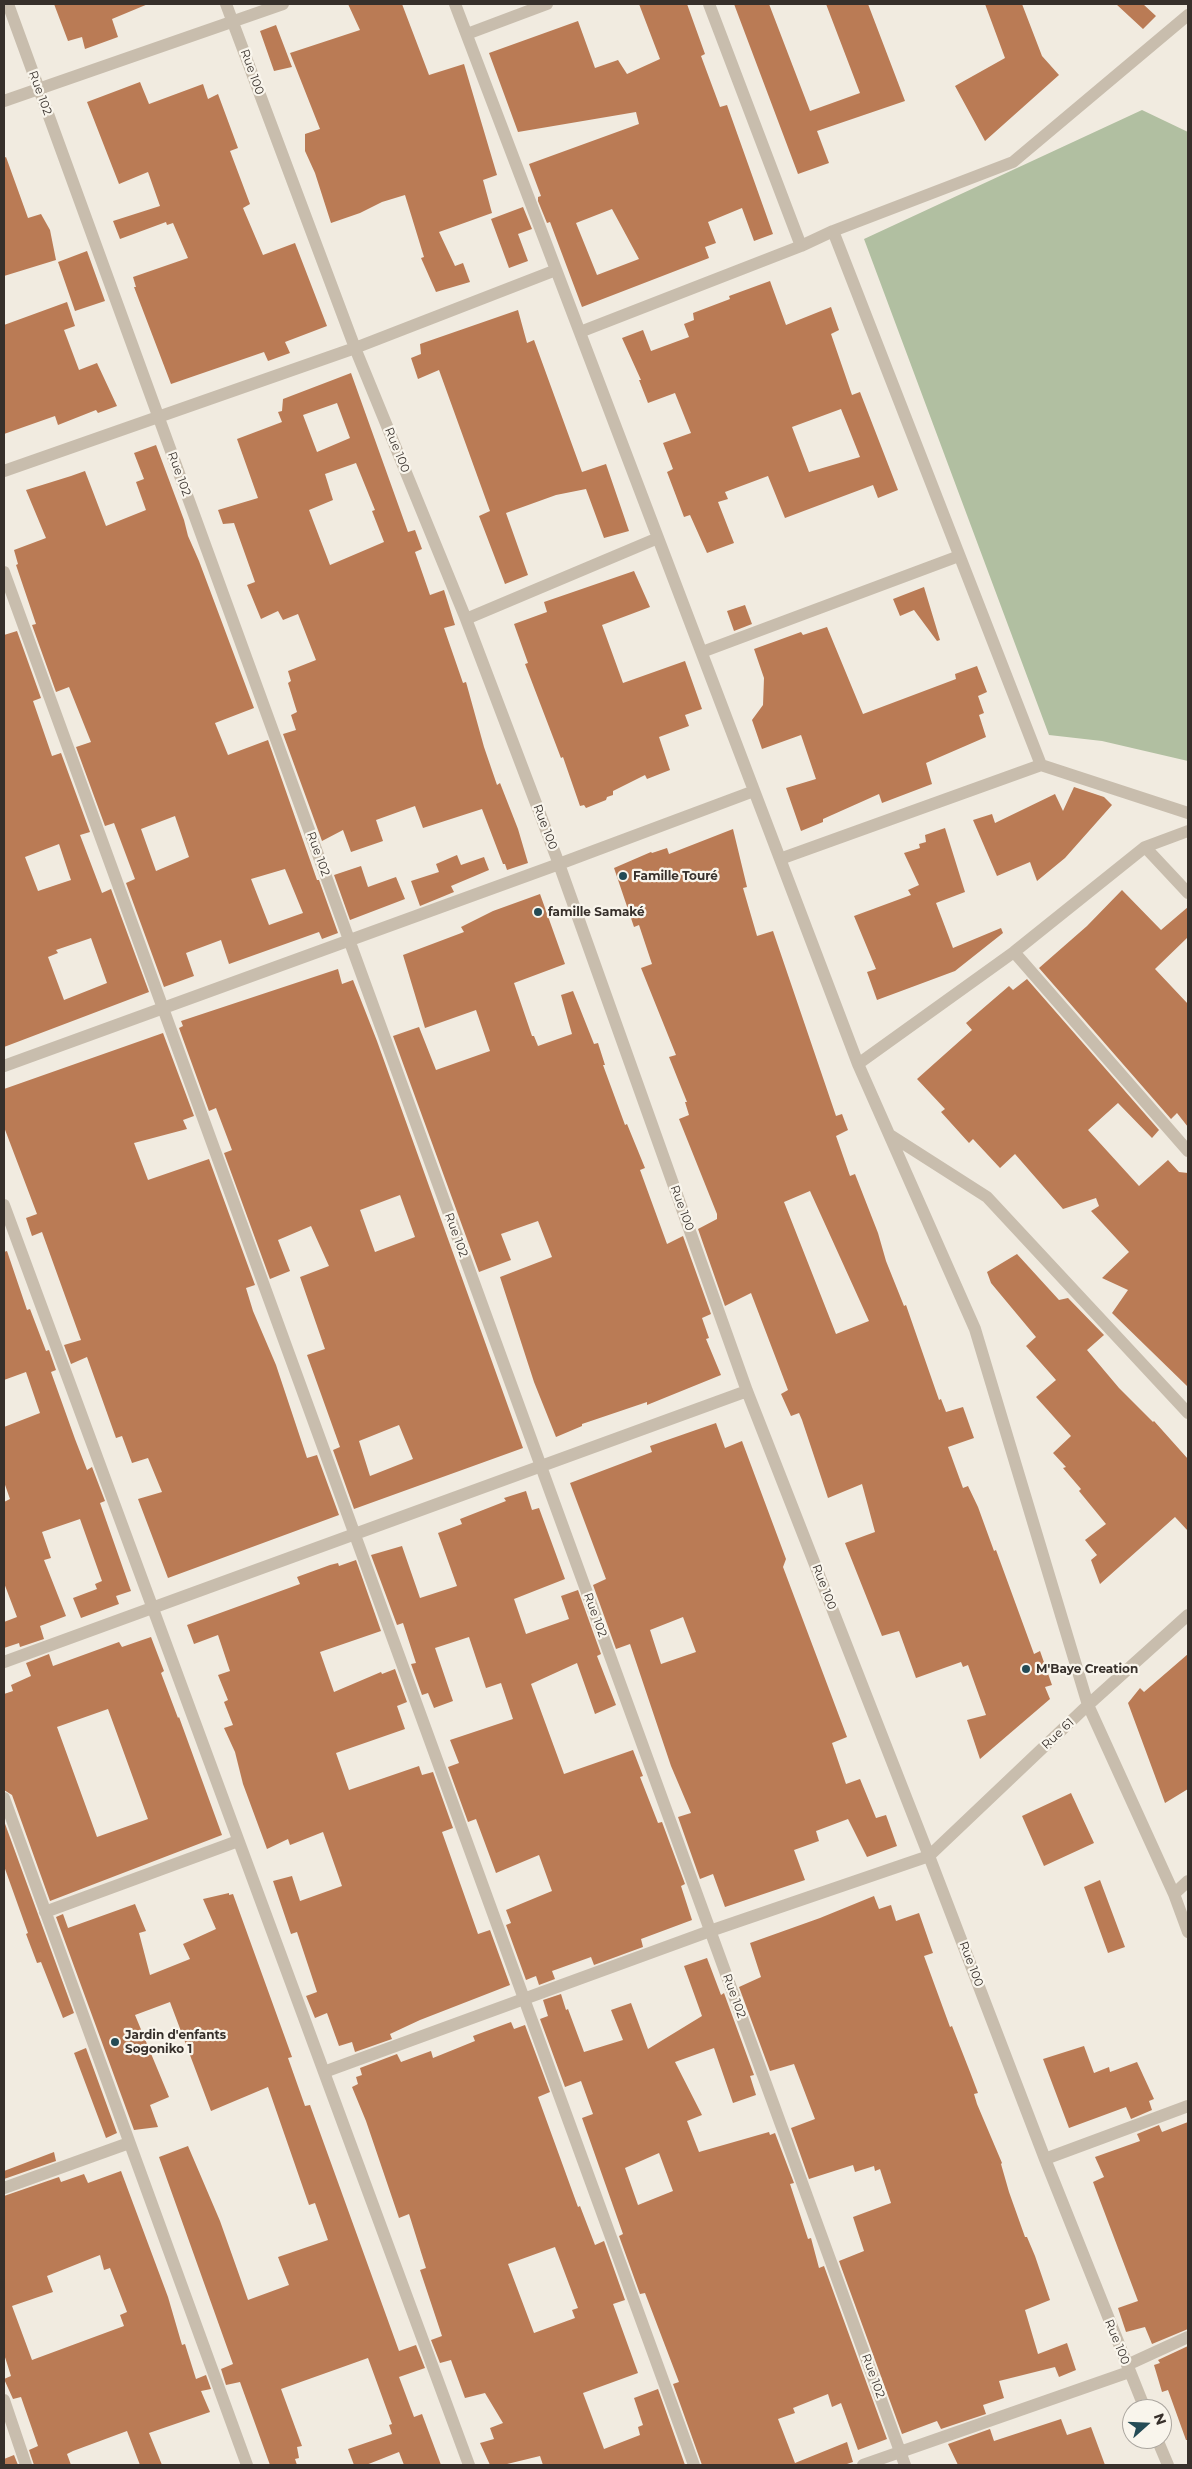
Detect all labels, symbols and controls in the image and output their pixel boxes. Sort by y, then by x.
street label: Rue 100 [237,47,267,97]
street label: Rue 102 [25,69,55,117]
street label: Rue 100 [381,425,413,475]
street label: Rue 102 [164,450,194,498]
street label: Rue 100 [530,802,560,852]
street label: Rue 102 [303,830,333,878]
place label: Famille Touré [633,869,718,883]
marker: Famille Touré [617,870,629,882]
place label: famille Samaké [548,905,645,919]
marker: famille Samaké [532,906,544,918]
street label: Rue 100 [667,1183,697,1233]
street label: Rue 102 [441,1211,471,1259]
street label: Rue 100 [809,1562,839,1612]
street label: Rue 102 [580,1591,610,1639]
place label: M'Baye Creation [1036,1662,1138,1676]
marker: M'Baye Creation [1020,1663,1032,1675]
street label: Rue 61 [1039,1716,1077,1752]
street label: Rue 100 [956,1939,986,1989]
street label: Rue 102 [719,1972,749,2020]
place label: Jardin d'enfants Sogoniko 1 [125,2028,226,2056]
marker: Jardin d'enfants Sogoniko 1 [109,2036,121,2048]
street label: Rue 100 [1101,2317,1133,2367]
street label: Rue 102 [858,2352,888,2400]
north arrow [1122,2399,1172,2449]
text: N [1150,2411,1171,2428]

